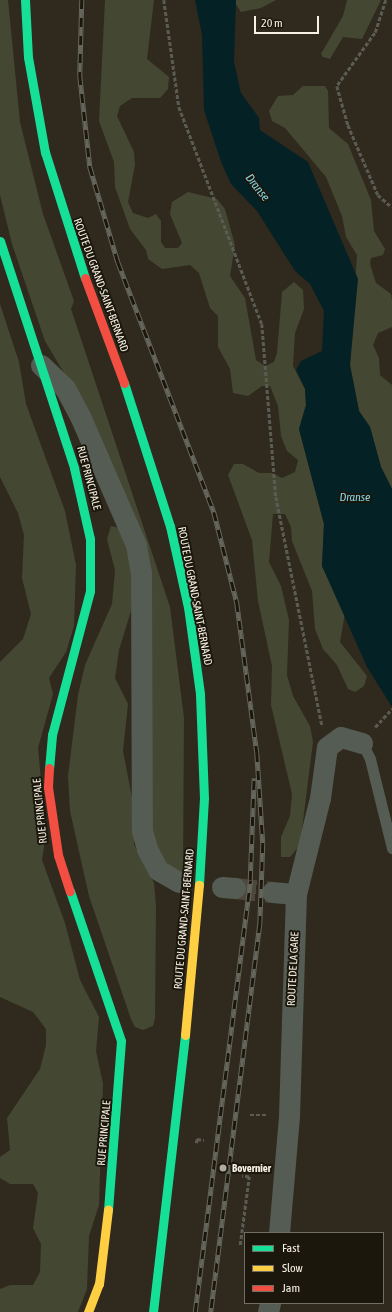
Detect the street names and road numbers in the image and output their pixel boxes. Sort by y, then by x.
street label: ROUTE DU GRAND-SAINT-BERNARD [71,217,131,353]
street label: RUE PRINCIPALE [74,445,104,511]
street label: ROUTE DU GRAND-SAINT-BERNARD [175,526,215,666]
street label: RUE PRINCIPALE [30,778,50,844]
street label: ROUTE DU GRAND-SAINT-BERNARD [171,848,197,990]
street label: ROUTE DE LA GARE [284,932,302,1006]
street label: RUE PRINCIPALE [95,1100,113,1166]

